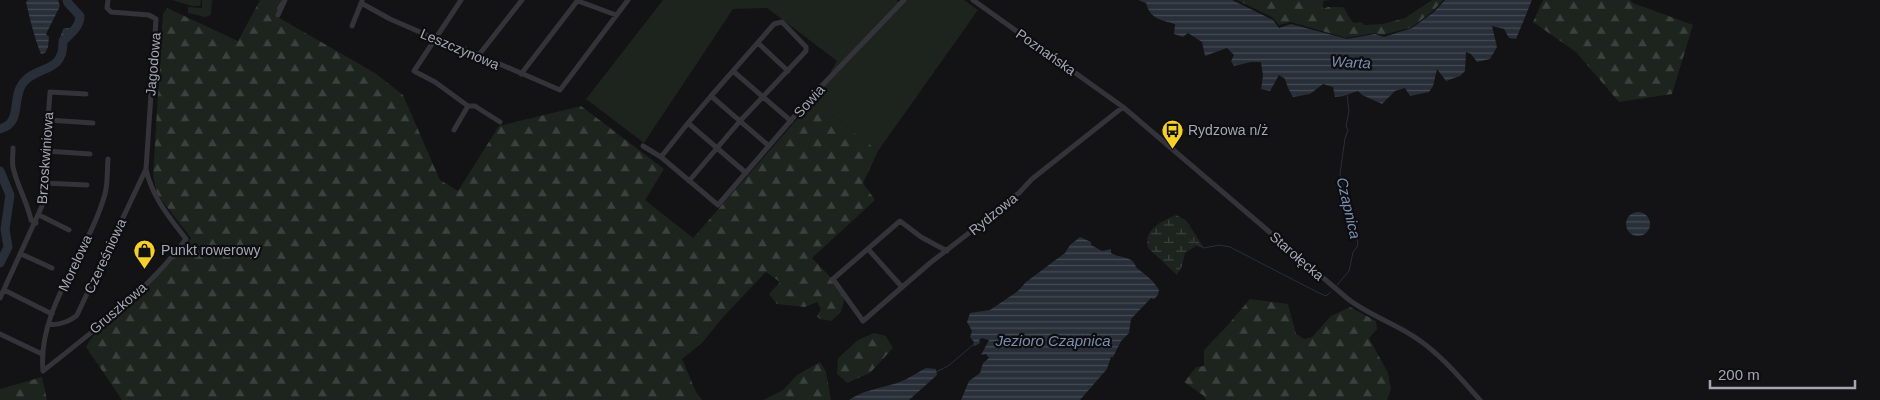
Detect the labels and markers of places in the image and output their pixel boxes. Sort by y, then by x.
bus stop icon: Rydzowa n/ż [1160,118,1184,149]
place label: Rydzowa n/ż [1188,122,1268,138]
shop icon: Punkt rowerowy [133,238,157,269]
place label: Punkt rowerowy [161,242,261,258]

